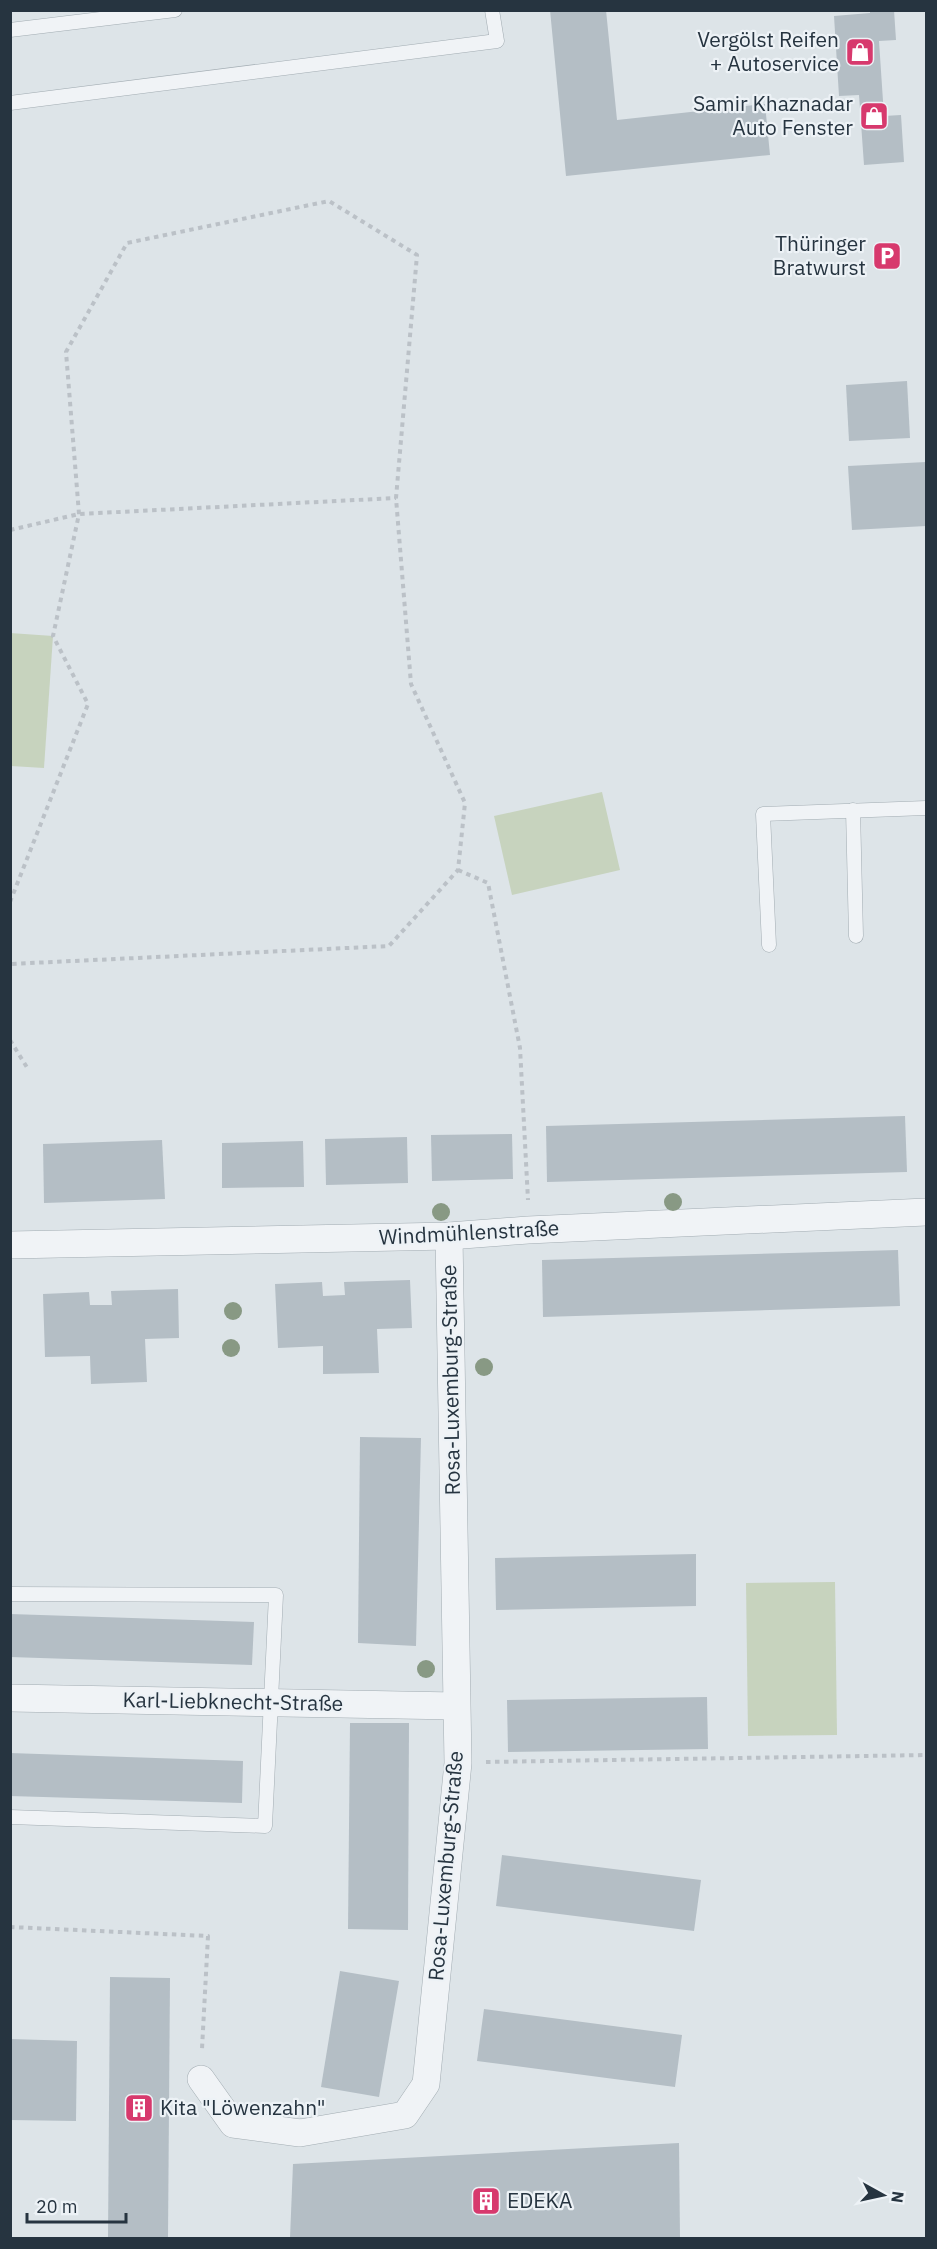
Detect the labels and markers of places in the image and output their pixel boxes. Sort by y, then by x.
place label: Vergölst Reifen + Autoservice [697,25,839,77]
shop icon: Vergölst Reifen + Autoservice [844,36,876,68]
place label: Samir Khaznadar Auto Fenster [693,89,853,141]
shop icon: Samir Khaznadar Auto Fenster [858,100,890,132]
place label: Thüringer Bratwurst [773,229,866,281]
parking icon: Thüringer Bratwurst [871,240,903,272]
building icon: Kita "Löwenzahn" [123,2092,155,2124]
place label: Kita "Löwenzahn" [160,2093,326,2121]
building icon: EDEKA [470,2185,502,2217]
place label: EDEKA [507,2186,572,2214]

